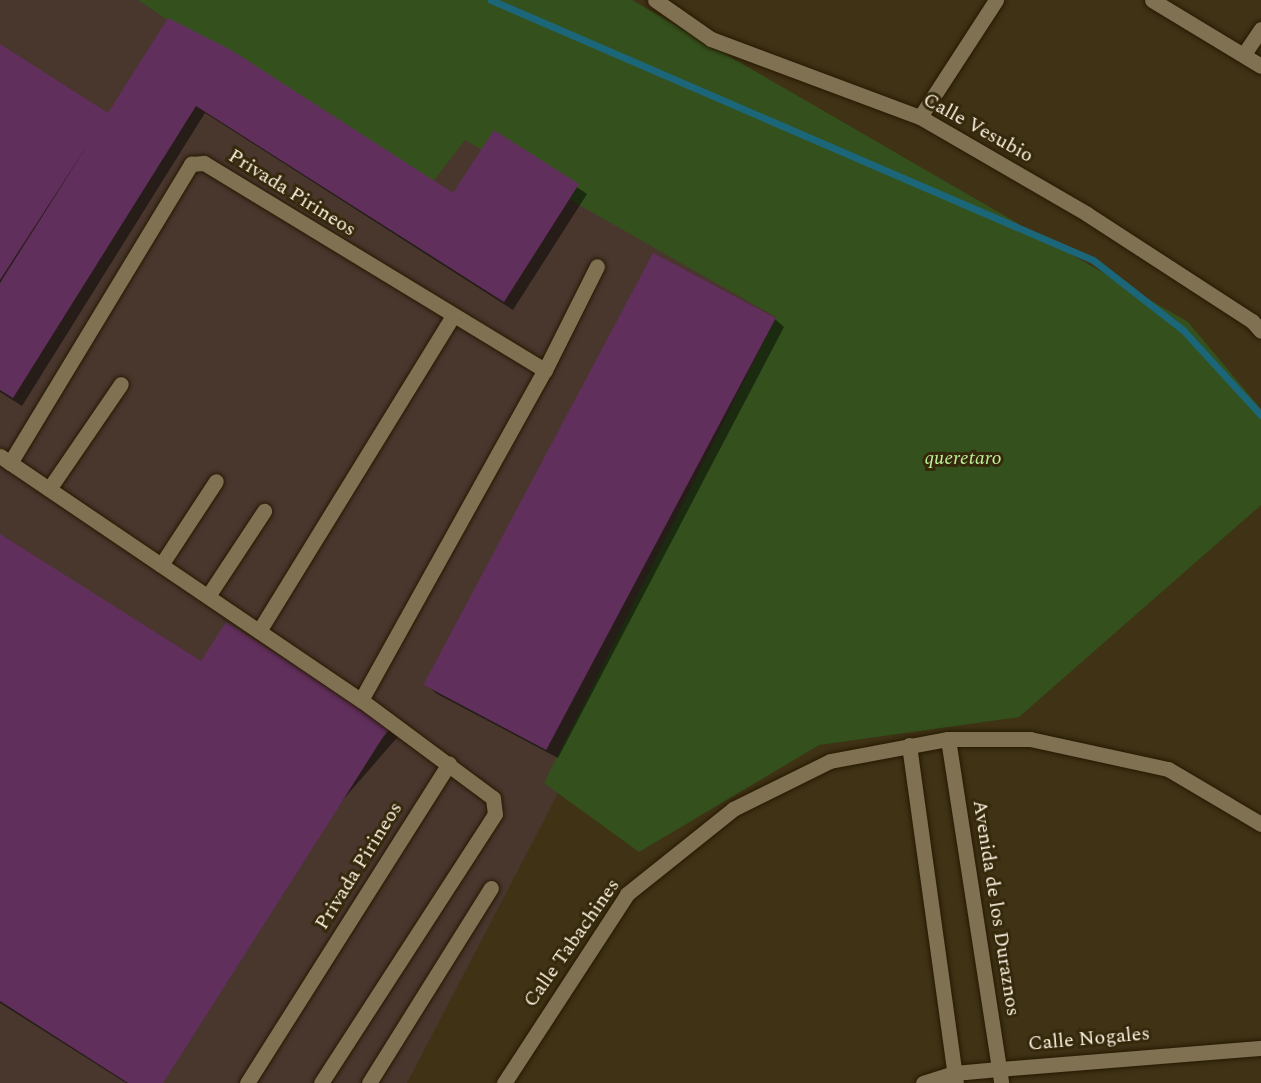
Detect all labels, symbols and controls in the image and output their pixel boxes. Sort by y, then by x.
street label: Calle Vesubio [919,88,1037,168]
street label: Privada Pirineos [224,144,360,242]
park label: queretaro [924,446,1002,470]
street label: Privada Pirineos [310,798,408,934]
street label: Avenida de los Duraznos [967,798,1025,1018]
street label: Calle Tabachines [519,874,625,1012]
street label: Calle Nogales [1027,1022,1151,1056]

